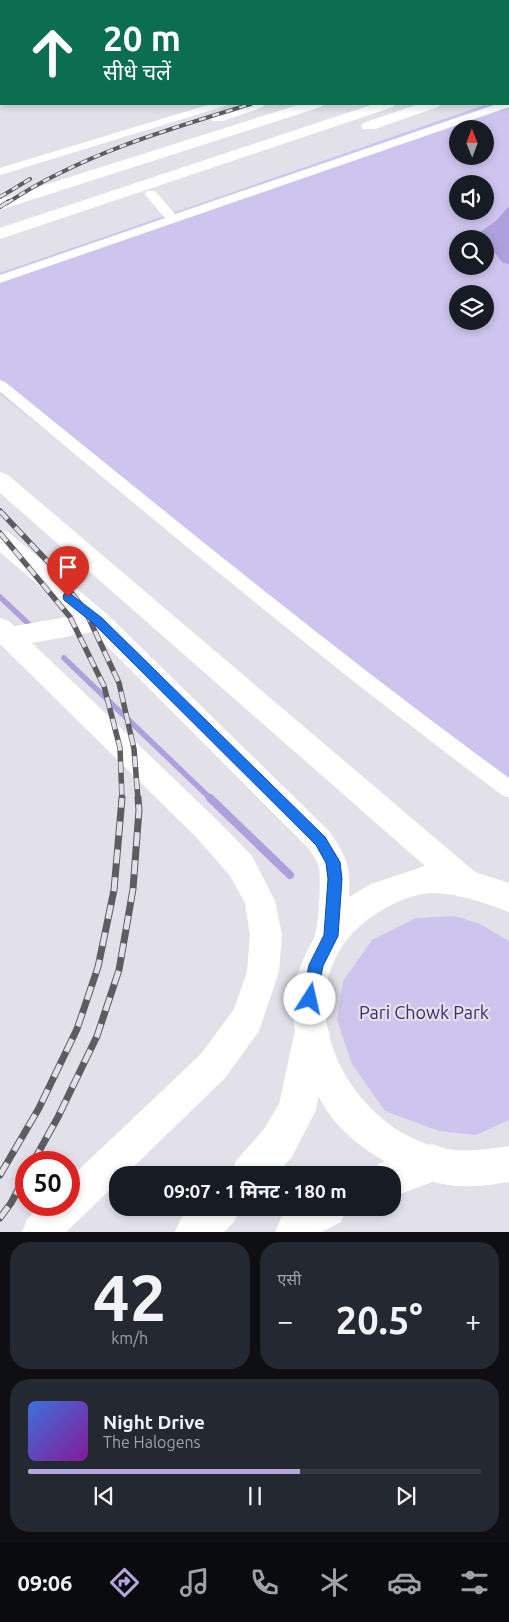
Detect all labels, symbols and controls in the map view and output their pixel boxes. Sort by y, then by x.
text: 20 m [103,18,181,58]
icon: ahead [20,20,85,85]
text: सीधे चलें [103,59,171,84]
north arrow [449,120,494,165]
map controls [449,120,494,330]
button: sound [449,175,494,220]
button: search [449,230,494,275]
button: layers [449,285,494,330]
pin [47,546,89,597]
icon: arrive [54,553,82,581]
position arrow [283,972,335,1024]
park label: Pari Chowk Park [359,1002,489,1022]
speed limit sign: 50 [15,1151,80,1216]
text: 09:07 · 1 मिनट · 180 m [163,1180,347,1202]
text: 42 [93,1260,166,1333]
text: एसी [278,1270,301,1288]
text: 20.5° [336,1299,423,1341]
text: − [278,1305,293,1336]
text: + [465,1305,481,1336]
text: km/h [111,1329,148,1347]
text: Night Drive [103,1411,205,1433]
text: The Halogens [103,1433,201,1451]
icon: previous [90,1482,118,1510]
icon: pause [241,1482,269,1510]
icon: next [392,1482,420,1510]
icon: directions [107,1565,142,1600]
icon: music [177,1565,212,1600]
icon: phone [247,1565,282,1600]
icon: climate [317,1565,352,1600]
icon: car [387,1565,422,1600]
icon: filters [457,1565,492,1600]
text: 09:06 [17,1570,72,1595]

